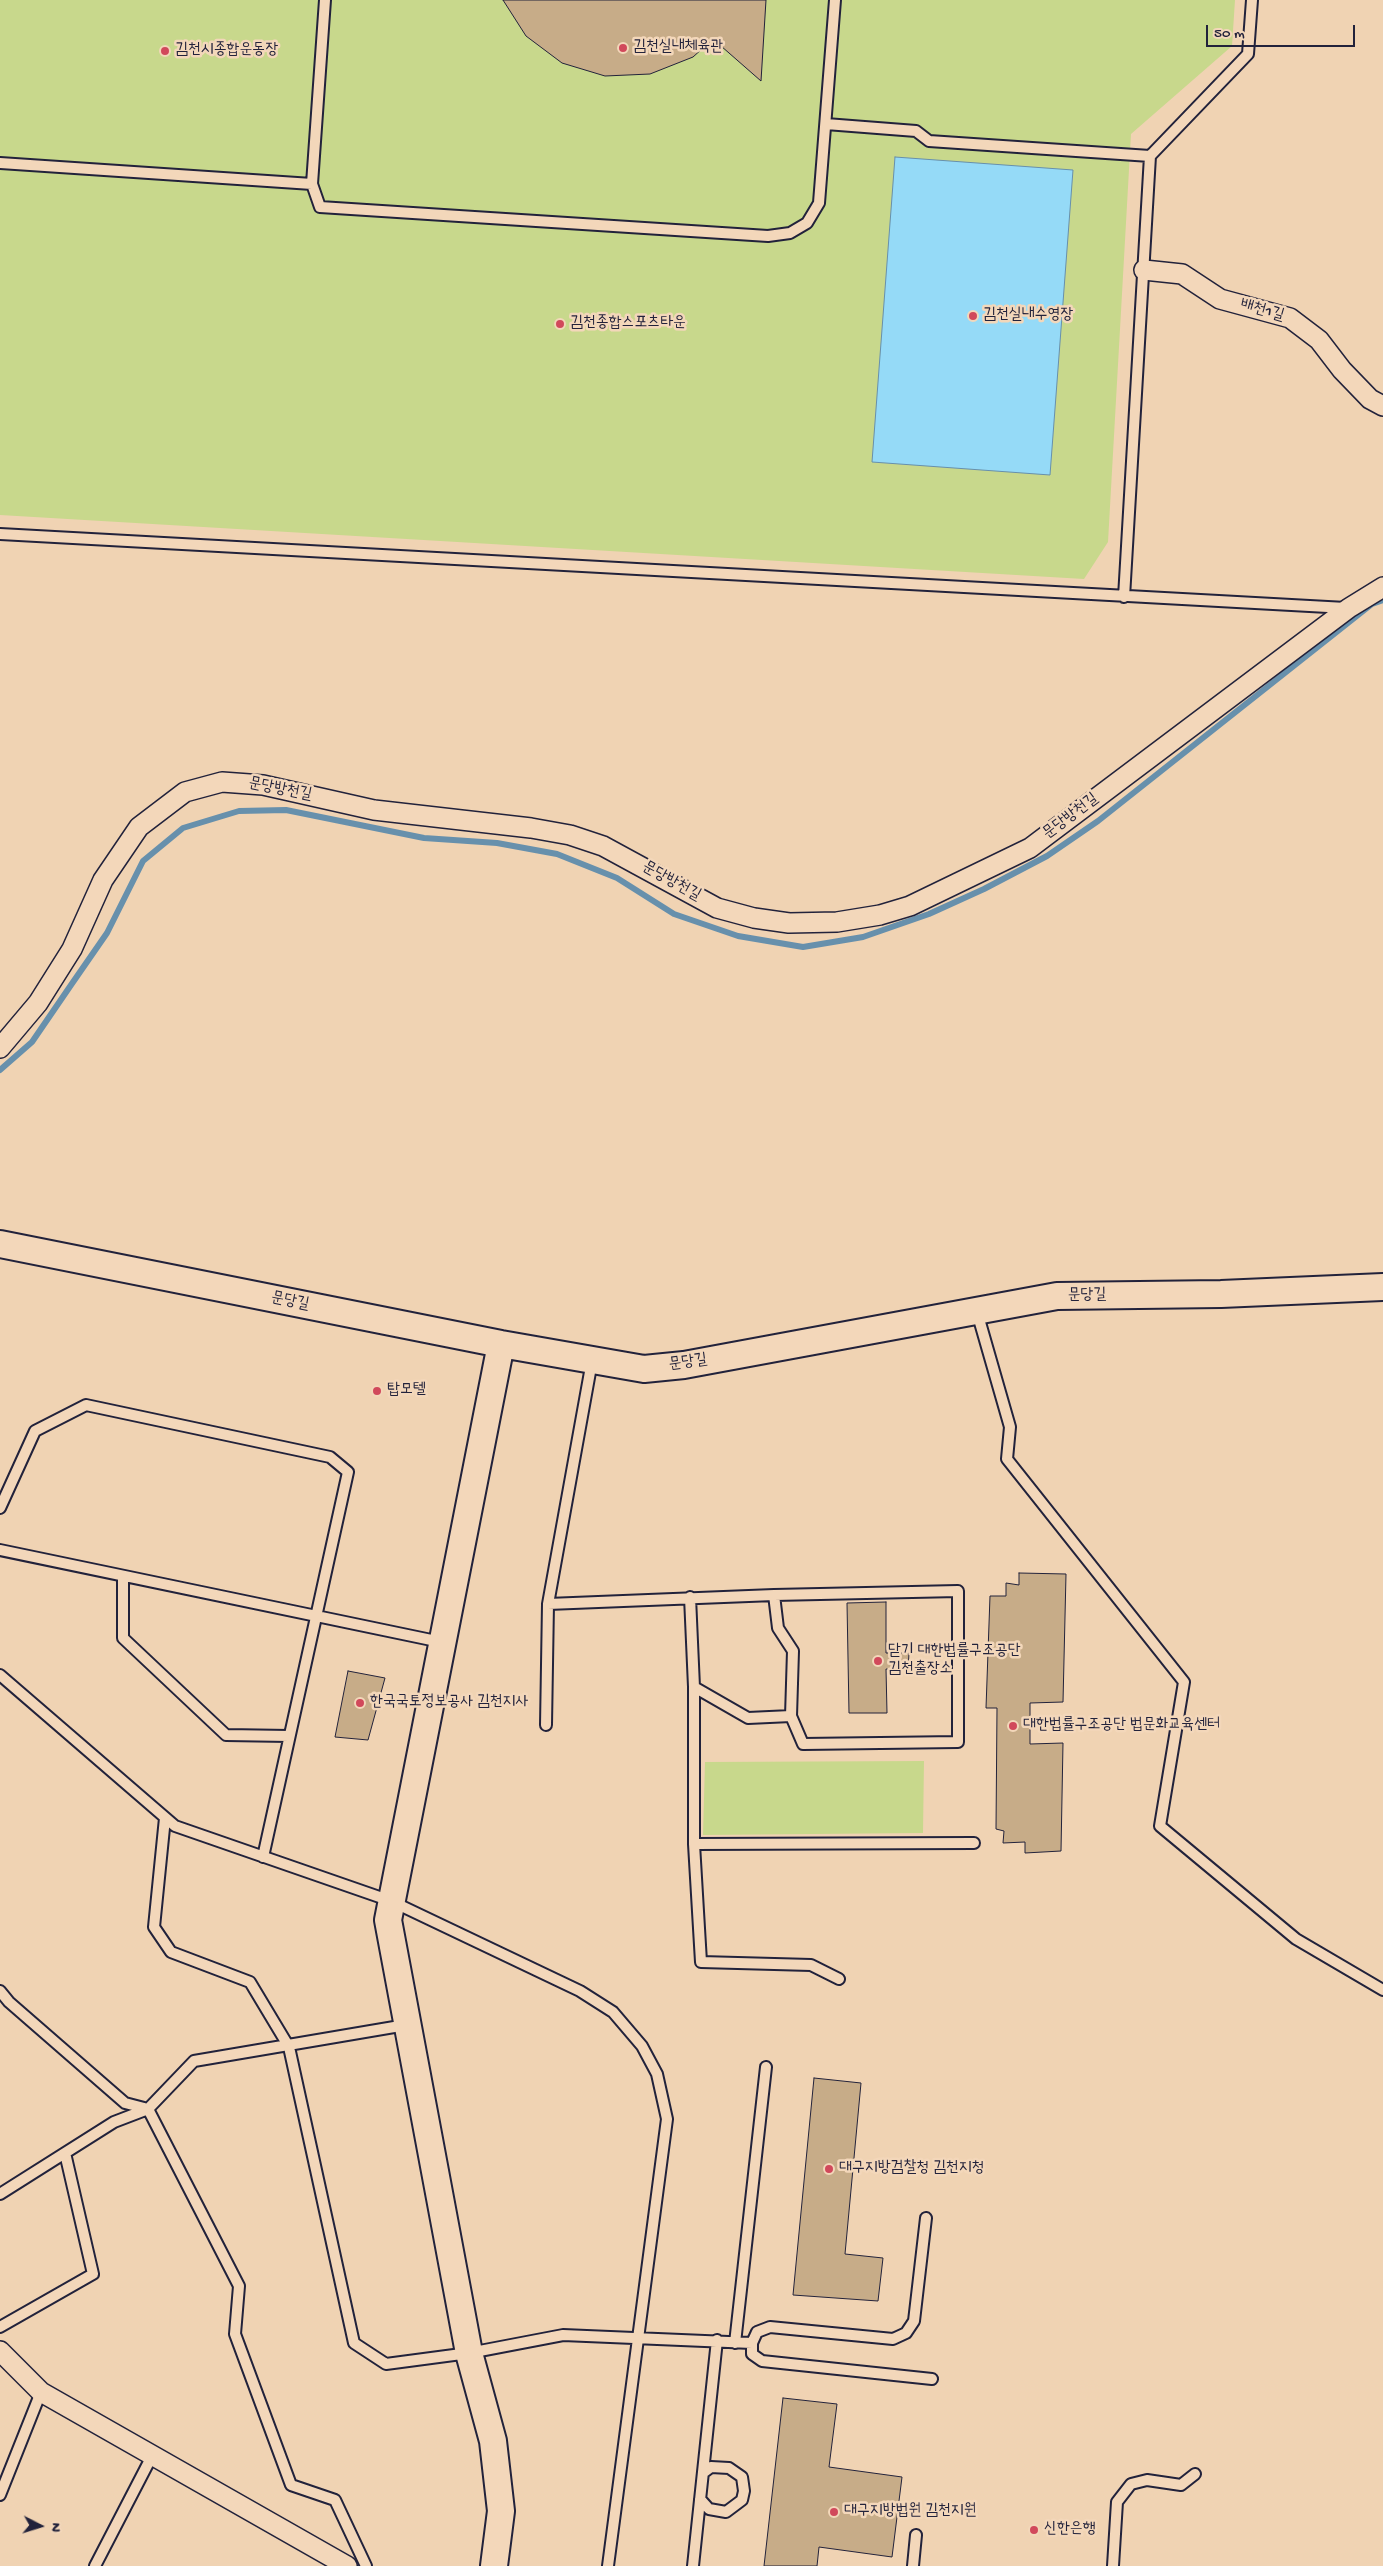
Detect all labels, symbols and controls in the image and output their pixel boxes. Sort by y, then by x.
scale bar [1208,15,1357,47]
text: 50 m [1214,25,1245,43]
place label: 김천실내체육관 [633,38,723,58]
place label: 김천시종합운동장 [175,41,278,61]
marker: 김천실내체육관 [617,42,629,54]
marker: 김천시종합운동장 [159,45,171,57]
street label: 배천1길 [1238,296,1286,326]
place label: 김천실내수영장 [983,306,1073,326]
marker: 김천실내수영장 [967,310,979,322]
place label: 김천종합스포츠타운 [570,314,686,334]
marker: 김천종합스포츠타운 [554,318,566,330]
street label: 문당방천길 [247,774,313,806]
street label: 문당방천길 [1040,790,1102,844]
street label: 문당방천길 [638,858,704,906]
street label: 문당길 [1068,1286,1106,1306]
street label: 문당길 [269,1289,311,1315]
street label: 문당길 [668,1351,708,1375]
place label: 탑모텔 [387,1381,426,1401]
marker: 탑모텔 [371,1385,383,1397]
place label: 닫기 대한법률구조공단 김천출장소 [888,1642,1021,1680]
marker: 닫기 대한법률구조공단 김천출장소 [872,1655,884,1667]
place label: 한국국토정보공사 김천지사 [370,1693,528,1713]
marker: 한국국토정보공사 김천지사 [354,1697,366,1709]
place label: 대한법률구조공단 법문화교육센터 [1023,1716,1220,1736]
marker: 대한법률구조공단 법문화교육센터 [1007,1720,1019,1732]
place label: 대구지방검찰청 김천지청 [839,2159,984,2179]
marker: 대구지방검찰청 김천지청 [823,2163,835,2175]
north arrow [15,2501,65,2551]
place label: 대구지방법원 김천지원 [844,2502,977,2522]
marker: 대구지방법원 김천지원 [828,2506,840,2518]
place label: 신한은행 [1044,2520,1096,2540]
text: N [47,2522,64,2533]
marker: 신한은행 [1028,2524,1040,2536]

